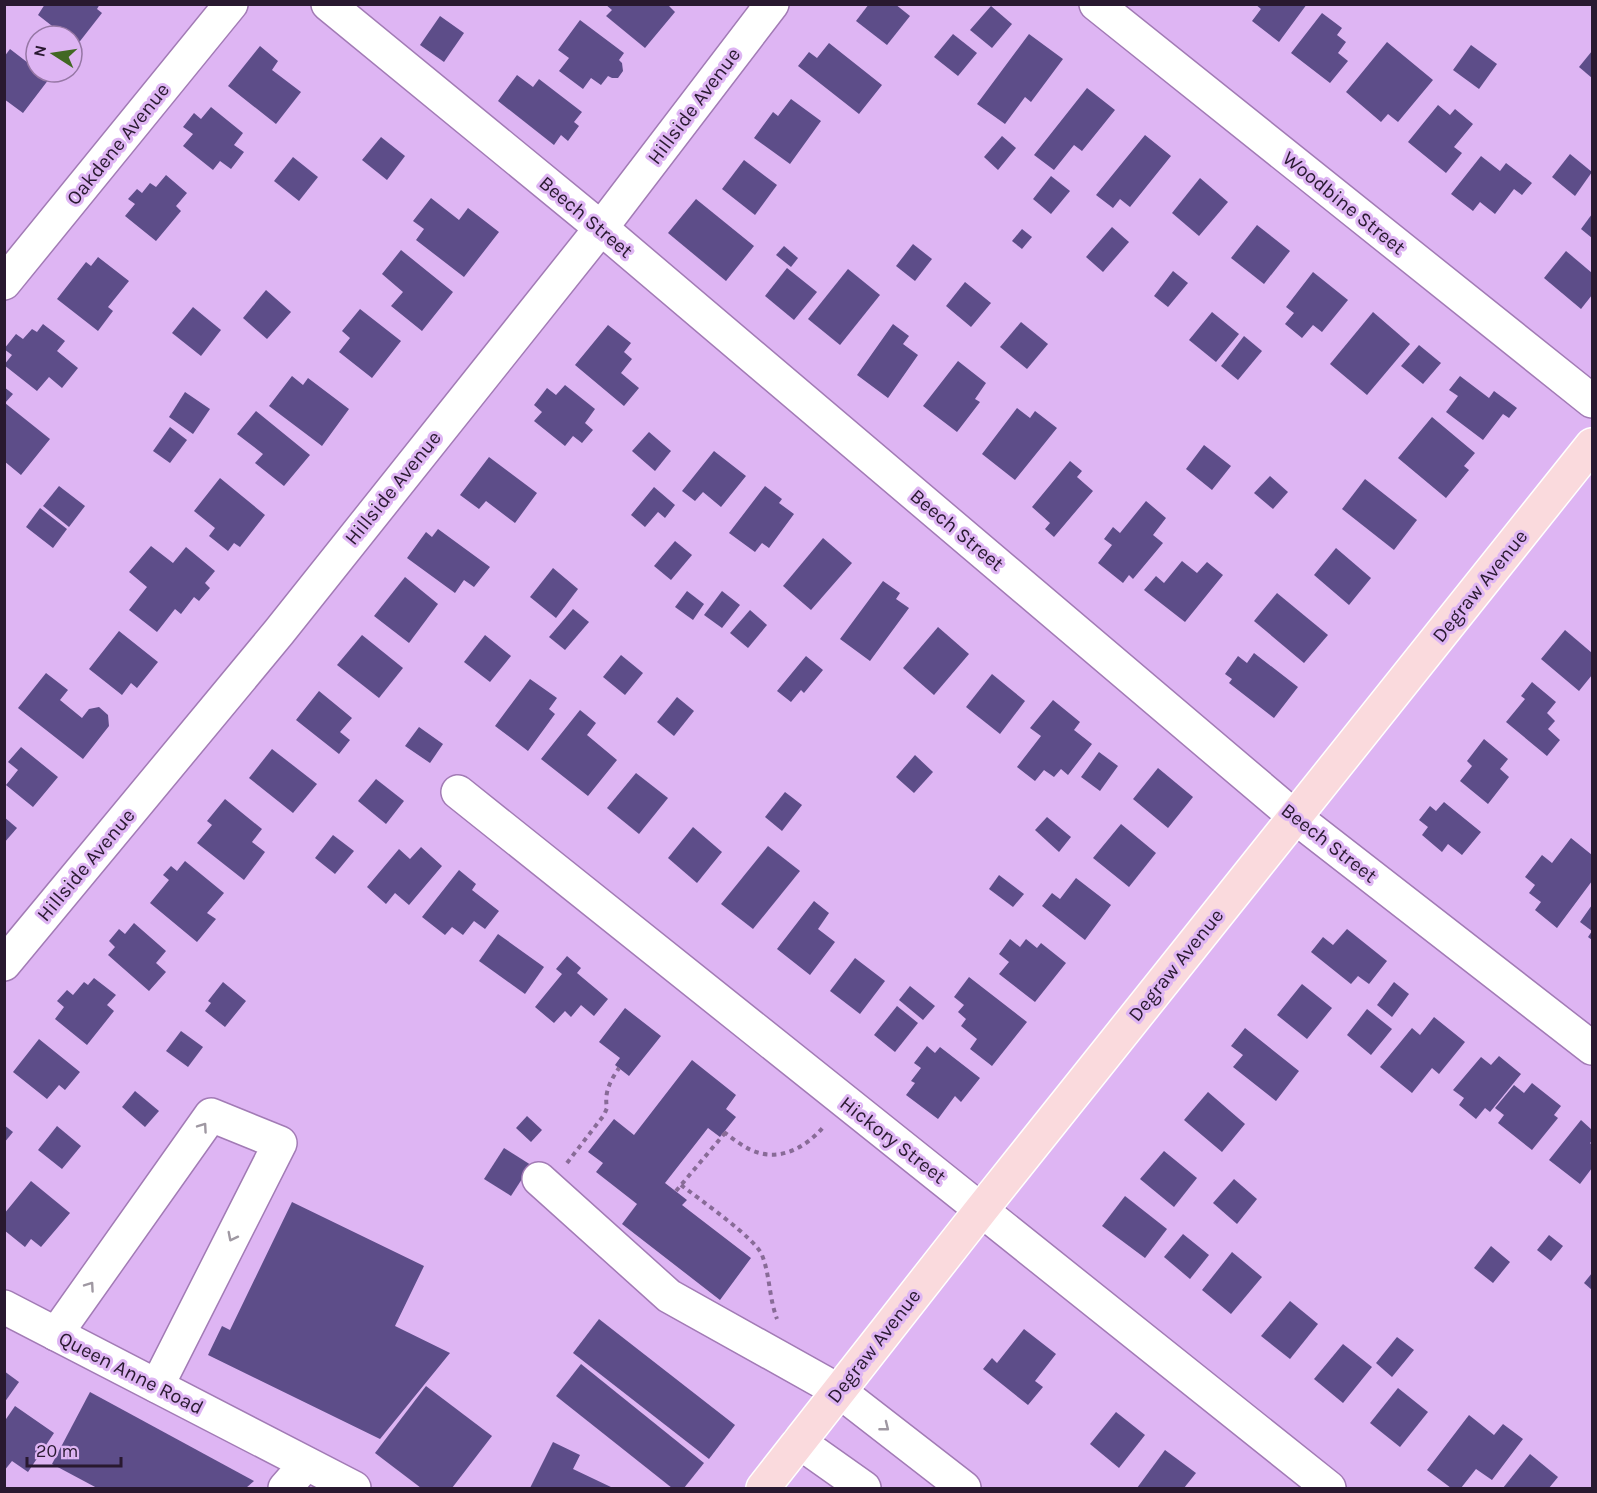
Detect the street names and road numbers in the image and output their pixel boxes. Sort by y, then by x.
street label: Hillside Avenue [643,43,745,169]
street label: Oakdene Avenue [62,78,174,210]
street label: Woodbine Street [1278,147,1410,260]
street label: Beech Street [535,171,638,263]
street label: Hillside Avenue [340,426,446,550]
street label: Beech Street [906,484,1009,576]
street label: Degraw Avenue [1428,525,1532,647]
street label: Beech Street [1277,799,1382,888]
street label: Hillside Avenue [32,804,140,926]
street label: Degraw Avenue [1124,904,1228,1026]
street label: Hickory Street [835,1092,951,1189]
street label: Degraw Avenue [822,1285,926,1407]
street label: Queen Anne Road [55,1327,207,1419]

